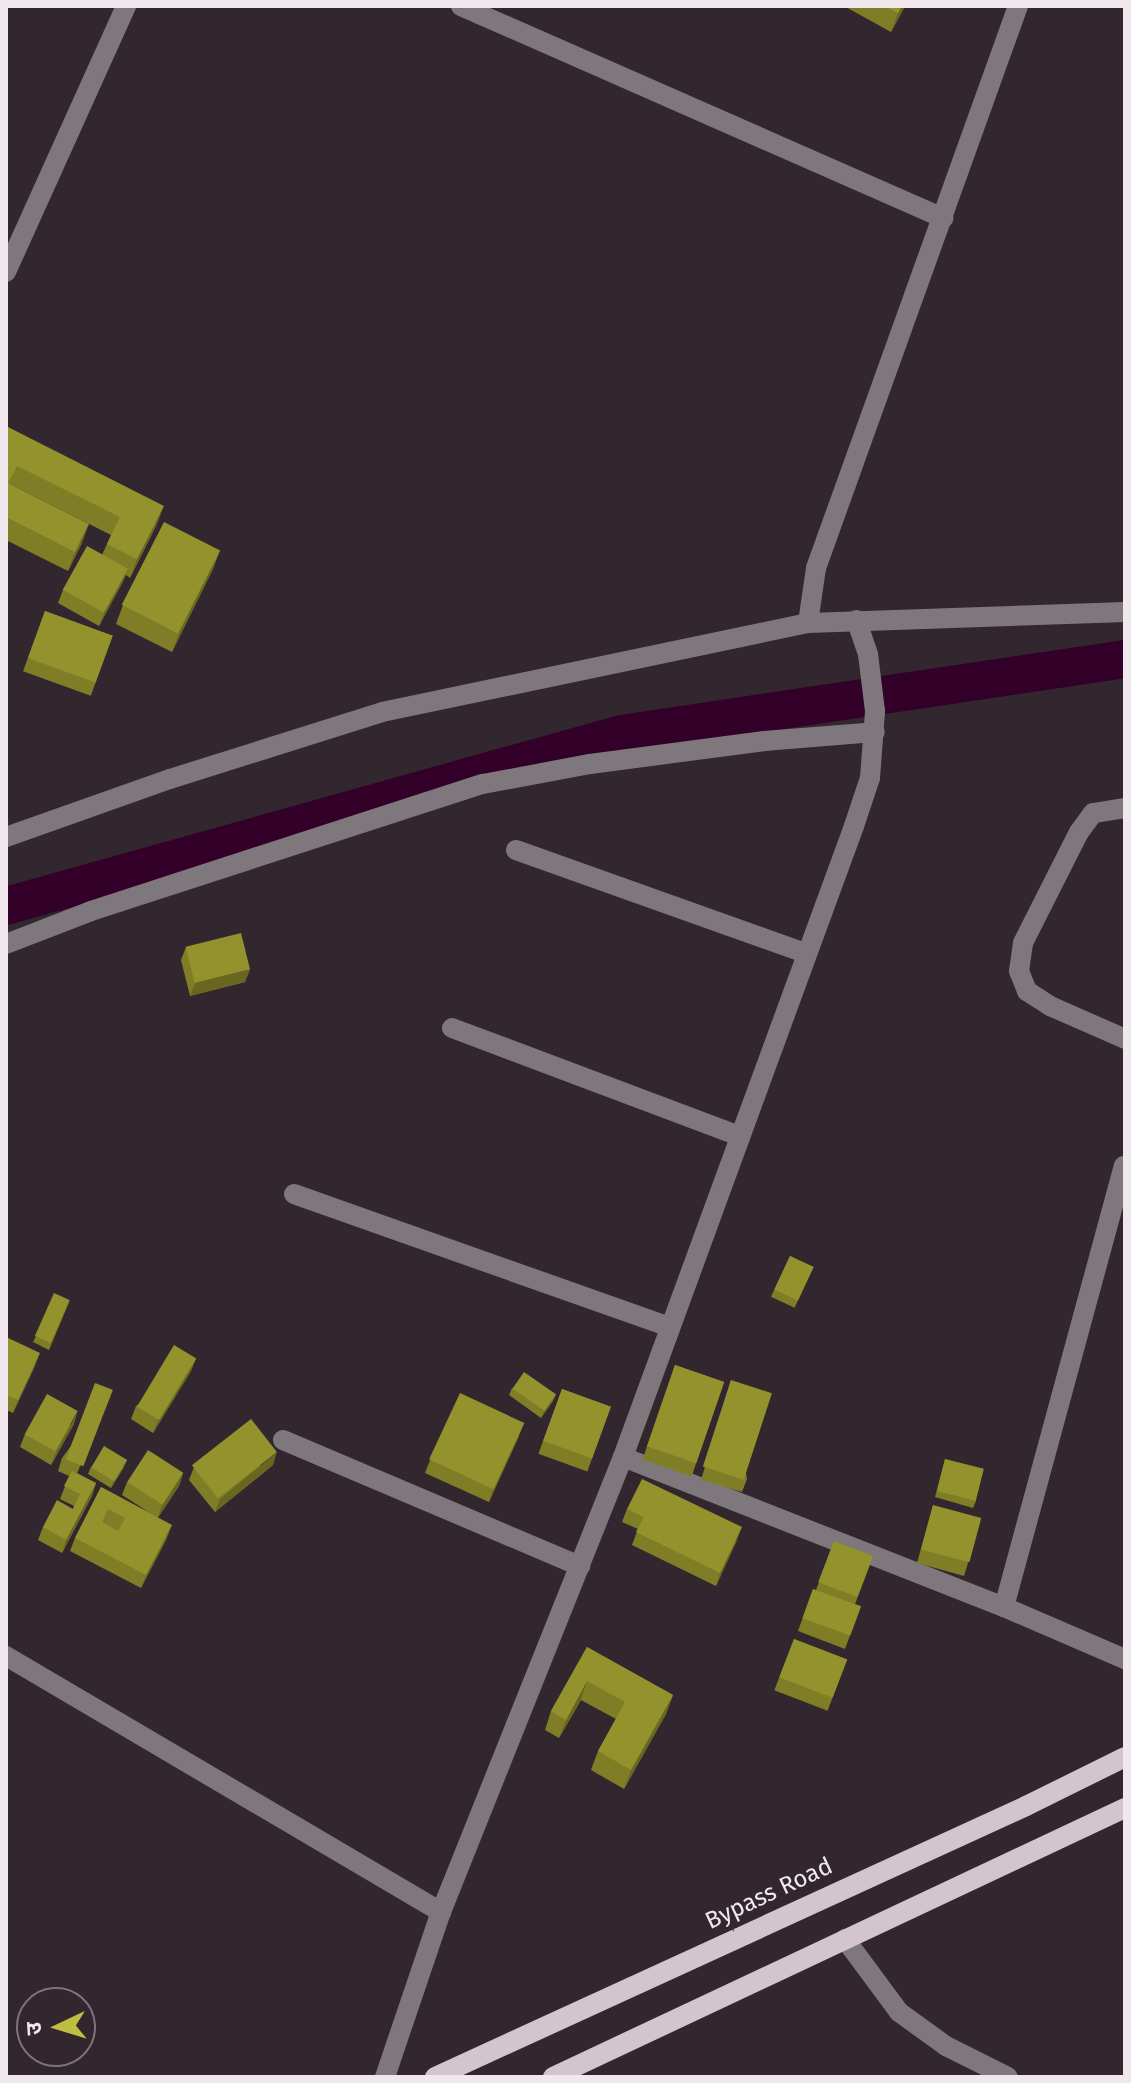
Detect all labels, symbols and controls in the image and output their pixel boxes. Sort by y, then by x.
street label: Bypass Road [701,1852,837,1936]
north arrow [16,1987,96,2067]
text: उ [20,2021,47,2036]

